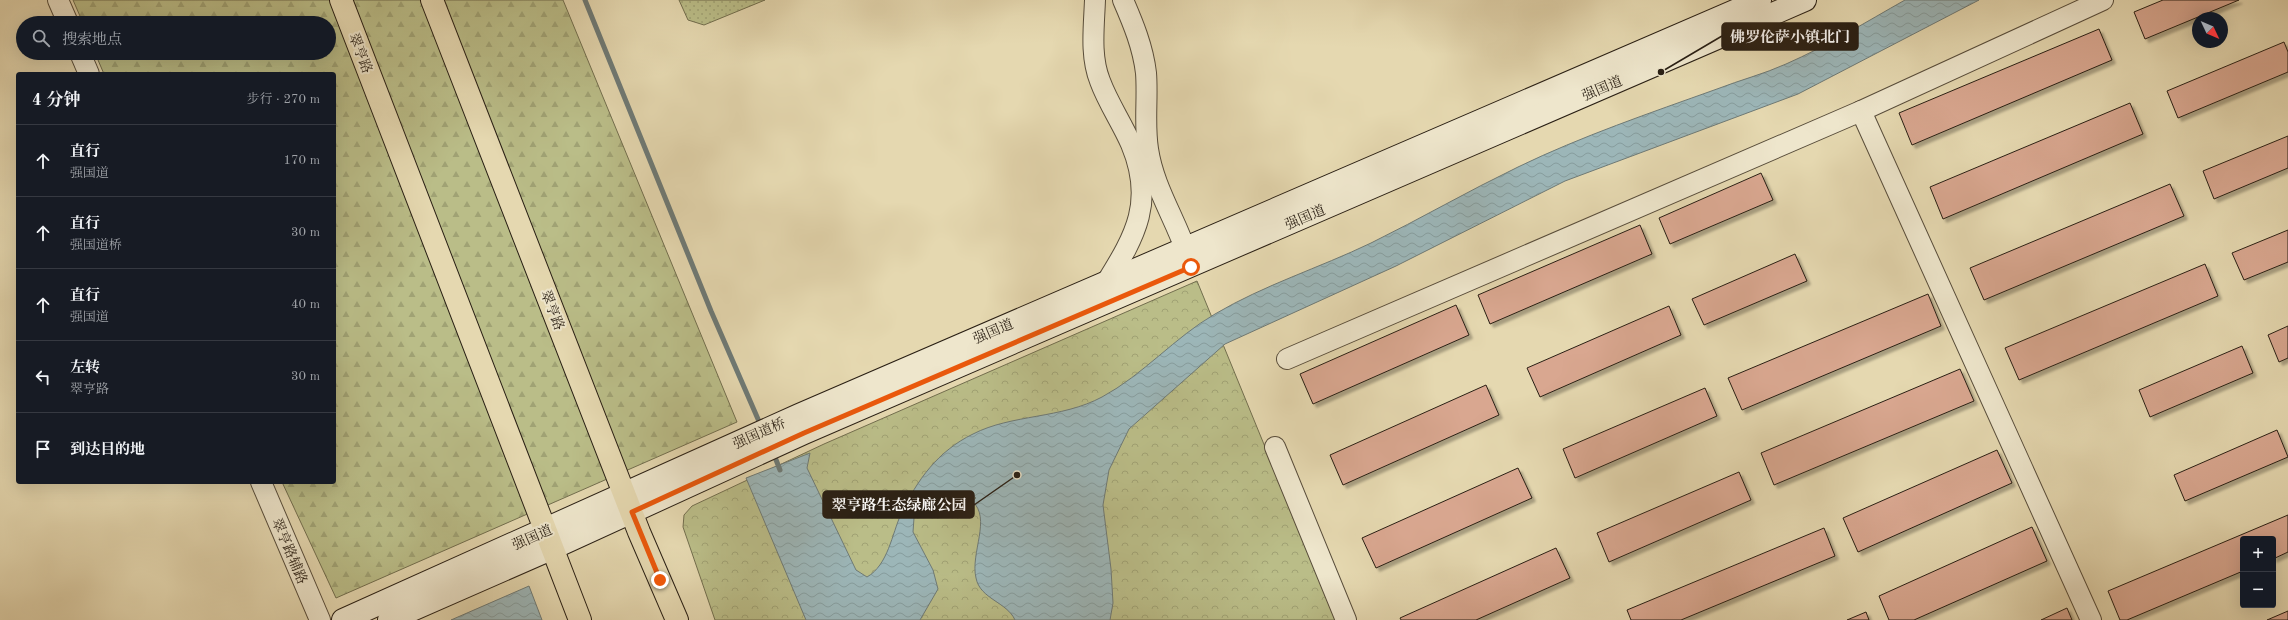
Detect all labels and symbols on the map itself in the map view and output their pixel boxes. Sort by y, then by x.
north arrow [2192,12,2228,48]
callout: 佛罗伦萨小镇北门 [1722,23,1858,50]
text: 佛罗伦萨小镇北门 [1730,29,1850,46]
street label: 翠亨路 [346,31,375,75]
street label: 强国道 [1580,73,1624,104]
street label: 强国道 [1283,202,1327,233]
route start [1182,258,1200,276]
street label: 翠亨路 [538,288,567,332]
street label: 强国道 [971,316,1015,347]
street label: 强国道桥 [731,415,788,452]
callout: 翠亨路生态绿廊公园 [823,491,974,518]
text: 翠亨路生态绿廊公园 [831,496,967,514]
street label: 翠亨路辅路 [269,516,310,586]
street label: 强国道 [510,522,554,553]
route end [651,571,669,589]

